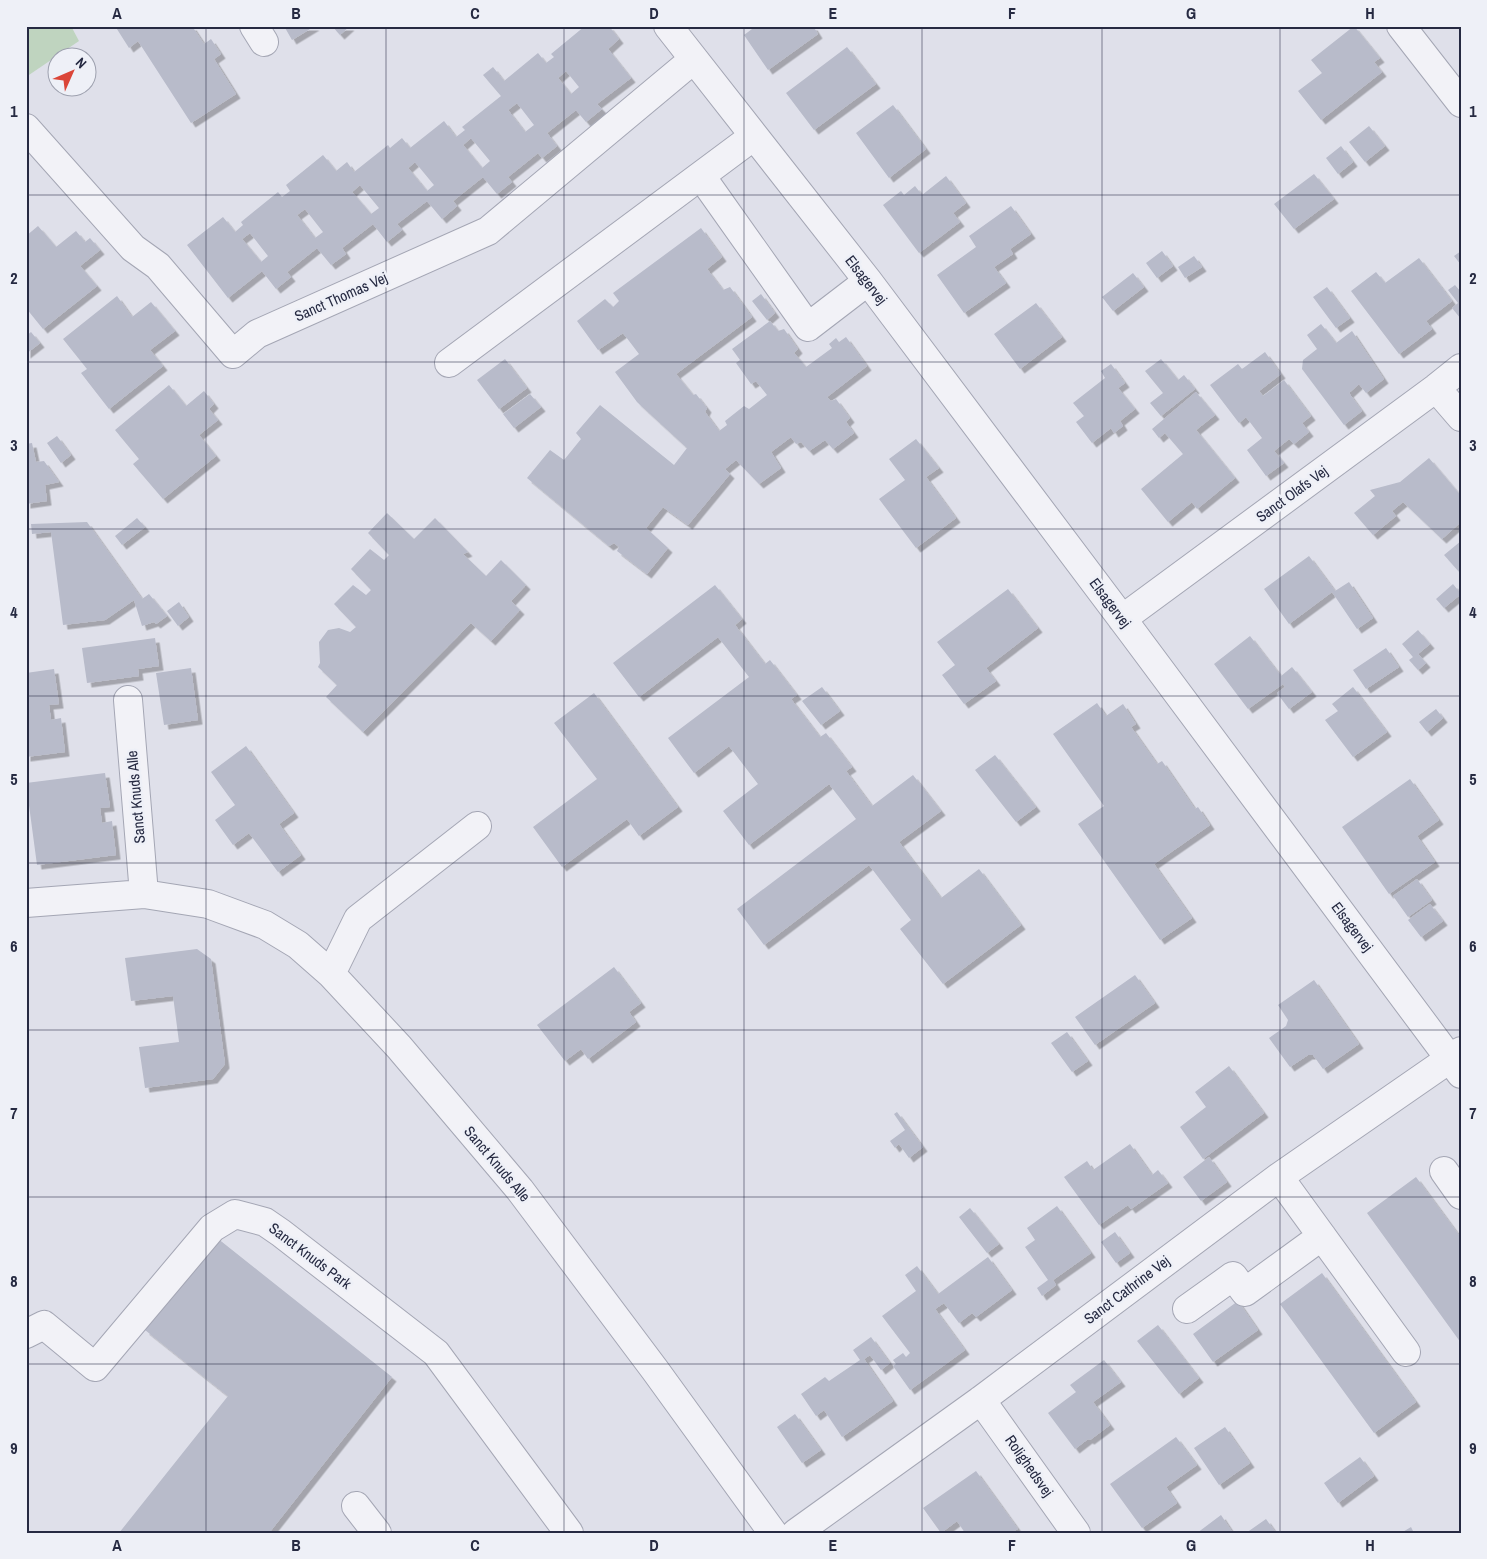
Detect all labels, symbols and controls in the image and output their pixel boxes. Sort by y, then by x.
text: A [112,2,122,24]
text: B [291,2,301,24]
text: C [470,2,480,24]
text: D [649,2,659,24]
text: E [829,2,838,24]
text: F [1008,2,1016,24]
text: G [1186,2,1196,24]
text: H [1365,2,1375,24]
north arrow [48,48,98,98]
text: N [72,54,90,72]
text: 1 [10,100,18,122]
text: 1 [1469,100,1477,122]
street label: Elsagervej [840,251,892,309]
text: 2 [10,267,18,289]
street label: Sanct Thomas Vej [291,267,391,326]
text: 2 [1469,267,1477,289]
text: 3 [10,434,18,456]
text: 3 [1469,434,1477,456]
street label: Sanct Olafs Vej [1252,460,1332,527]
street label: Elsagervej [1085,573,1136,632]
text: 4 [10,601,18,623]
text: 4 [1469,601,1477,623]
street label: Sanct Knuds Alle [121,750,150,844]
text: 5 [10,768,18,790]
text: 5 [1469,768,1477,790]
street label: Elsagervej [1327,897,1378,956]
text: 6 [10,935,18,957]
text: 6 [1469,935,1477,957]
text: 7 [10,1102,18,1124]
text: 7 [1469,1102,1477,1124]
street label: Sanct Knuds Alle [459,1121,535,1206]
street label: Sanct Knuds Park [265,1218,357,1294]
street label: Sanct Cathrine Vej [1079,1250,1174,1329]
text: 8 [10,1270,18,1292]
text: 8 [1469,1270,1477,1292]
street label: Rolighedsvej [1000,1431,1058,1501]
text: 9 [10,1437,18,1459]
text: 9 [1469,1437,1477,1459]
text: A [112,1534,122,1556]
text: B [291,1534,301,1556]
text: C [470,1534,480,1556]
text: D [649,1534,659,1556]
text: E [829,1534,838,1556]
text: F [1008,1534,1016,1556]
text: G [1186,1534,1196,1556]
text: H [1365,1534,1375,1556]

